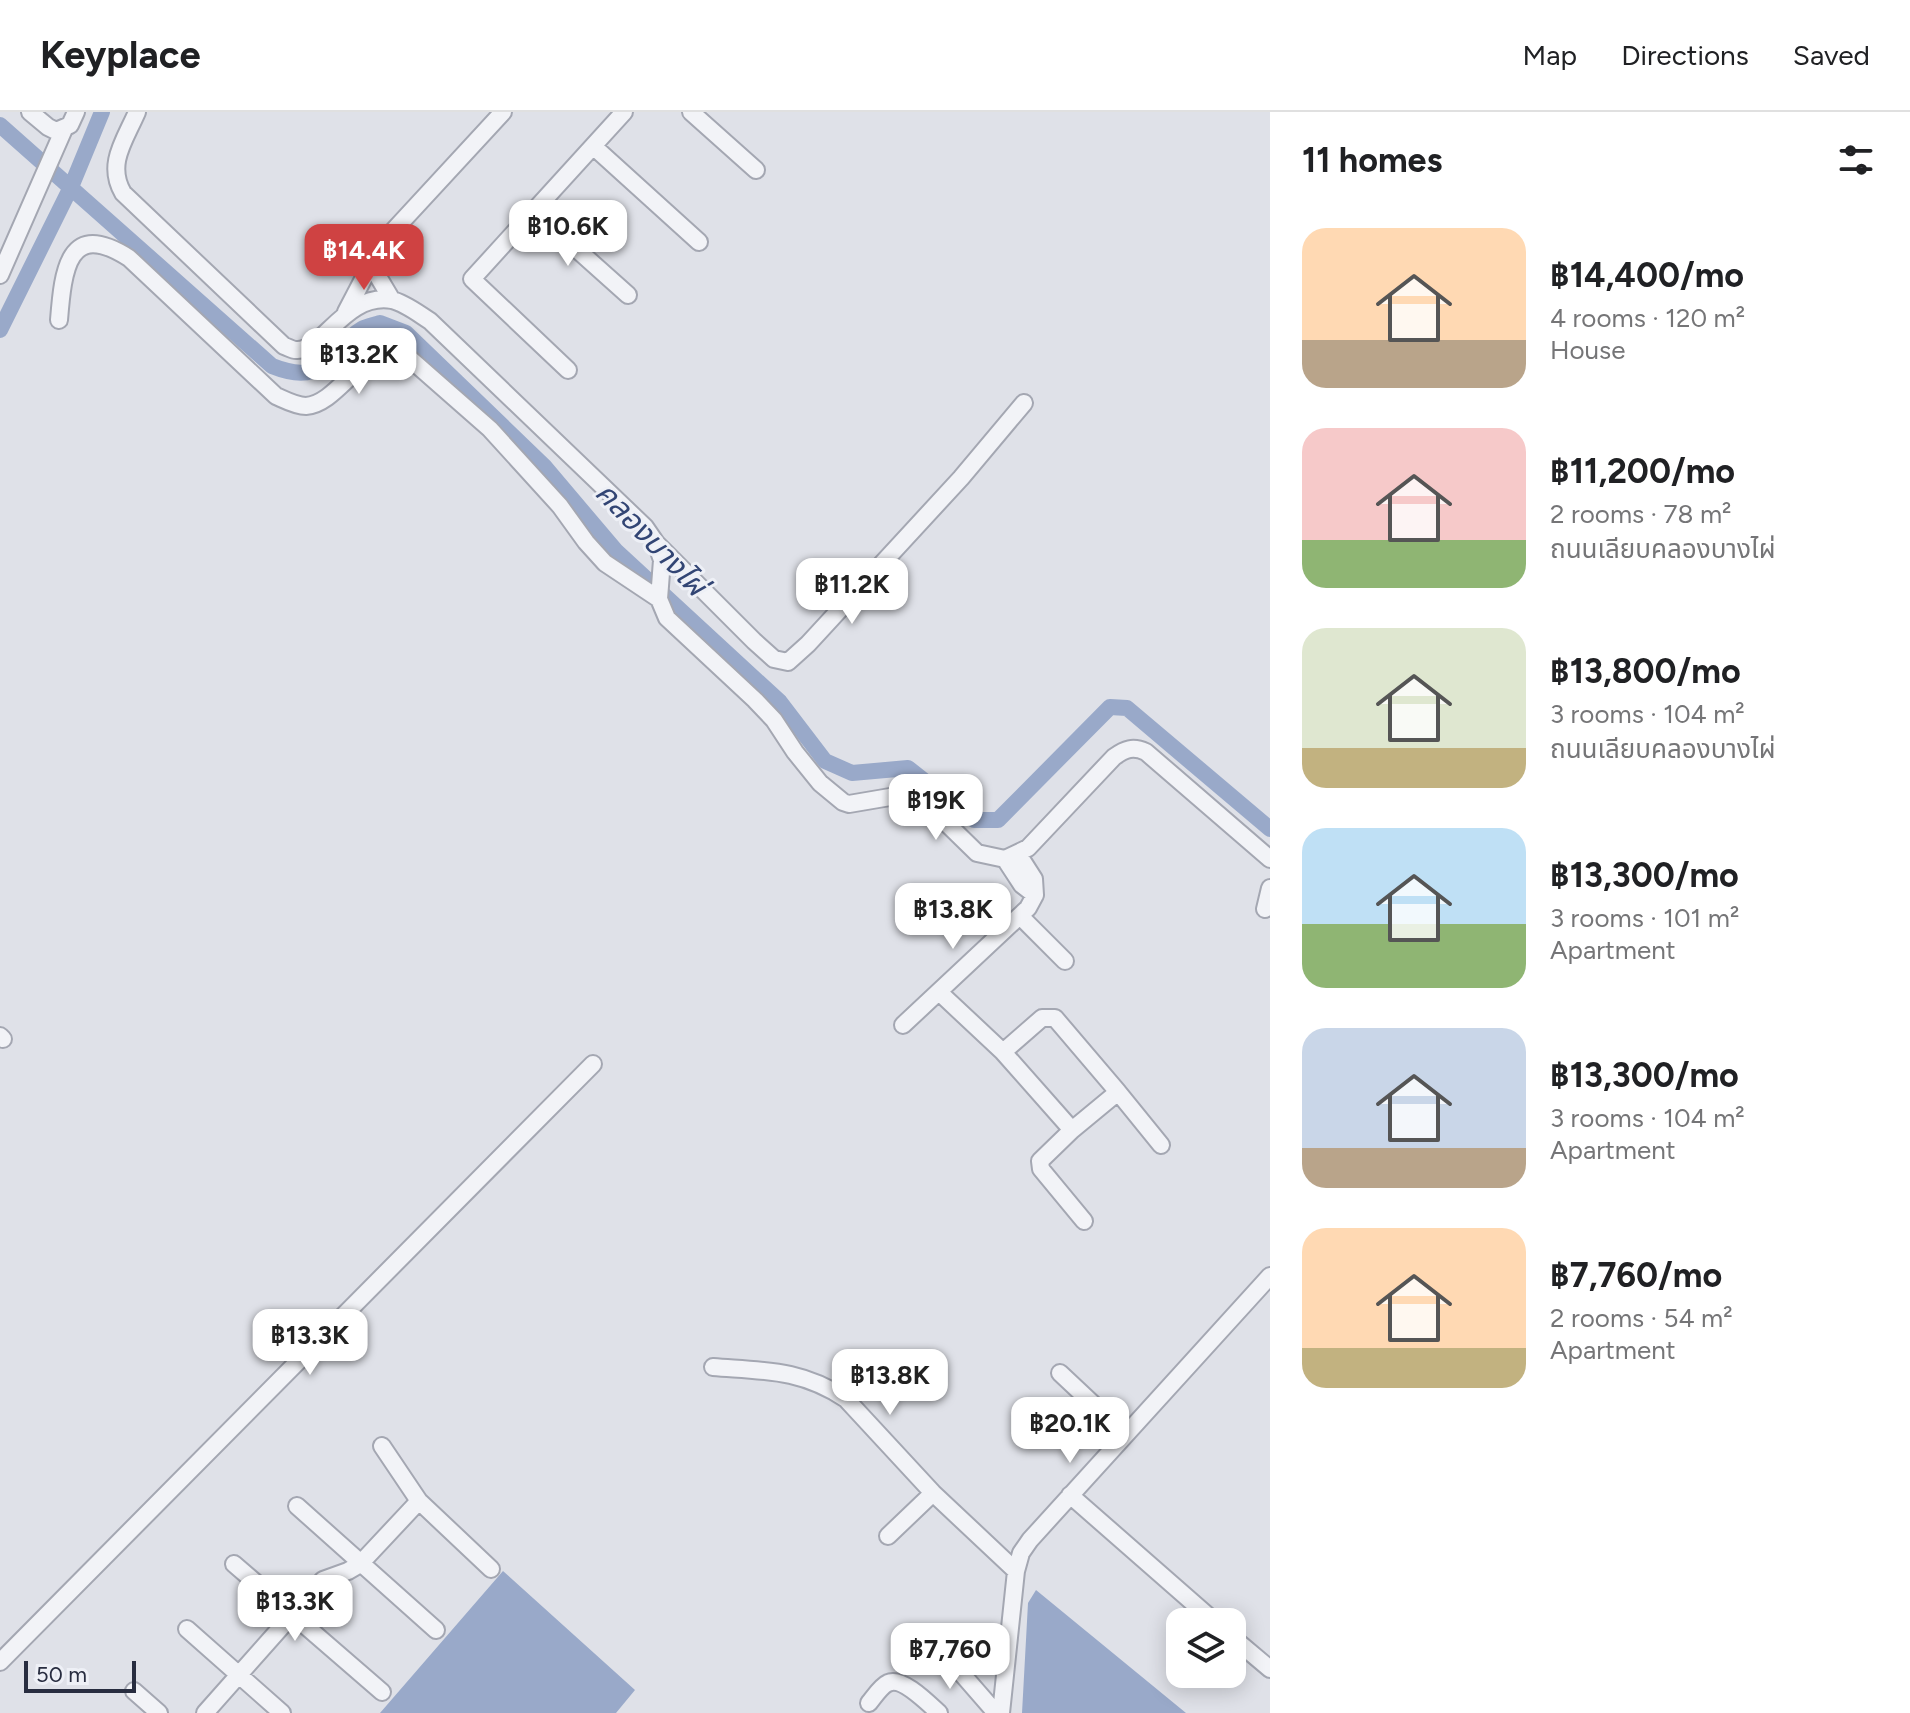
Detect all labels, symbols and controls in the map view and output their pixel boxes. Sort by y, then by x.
text: Keyplace [40,32,201,78]
text: Map [1523,38,1577,72]
text: Directions [1621,38,1749,72]
text: Saved [1793,38,1870,72]
icon: filters [1834,138,1878,182]
text: 11 homes [1302,140,1442,181]
pin: ฿10.6K [503,200,633,268]
text: ฿10.6K [527,210,609,242]
pin: ฿14.4K [299,224,429,292]
text: ฿14.4K [323,234,405,266]
text: ฿14,400/mo [1550,255,1744,296]
icon: home [1366,260,1462,356]
text: 4 rooms · 120 m² [1550,302,1745,334]
pin: ฿13.2K [294,328,424,396]
text: House [1550,334,1625,366]
text: ฿13.2K [319,338,399,370]
text: ฿11,200/mo [1550,451,1735,492]
icon: home [1366,460,1462,556]
water label: คลองบางไผ่ [588,474,717,606]
text: 2 rooms · 78 m² [1550,498,1731,530]
text: ถนนเลียบคลองบางไผ่ [1550,533,1776,565]
pin: ฿11.2K [787,558,917,626]
text: ฿11.2K [814,568,890,600]
text: ฿13,800/mo [1550,651,1741,692]
icon: home [1366,660,1462,756]
text: 3 rooms · 104 m² [1550,698,1745,730]
text: ถนนเลียบคลองบางไผ่ [1550,733,1776,765]
pin: ฿19K [889,774,983,842]
text: ฿19K [907,784,965,816]
text: ฿13,300/mo [1550,855,1739,896]
icon: home [1366,860,1462,956]
pin: ฿13.8K [888,883,1018,951]
text: ฿13.8K [913,893,993,925]
text: 3 rooms · 101 m² [1550,902,1739,934]
text: Apartment [1550,934,1676,966]
text: ฿13,300/mo [1550,1055,1739,1096]
icon: home [1366,1060,1462,1156]
text: 3 rooms · 104 m² [1550,1102,1745,1134]
text: Apartment [1550,1134,1676,1166]
text: ฿7,760/mo [1550,1255,1722,1296]
icon: home [1366,1260,1462,1356]
text: 2 rooms · 54 m² [1550,1302,1733,1334]
pin: ฿13.3K [245,1309,375,1377]
text: ฿13.3K [271,1319,349,1351]
text: Apartment [1550,1334,1676,1366]
pin: ฿13.8K [825,1349,955,1417]
text: ฿13.8K [850,1359,930,1391]
pin: ฿20.1K [1005,1397,1135,1465]
text: ฿20.1K [1029,1407,1111,1439]
pin: ฿13.3K [230,1575,360,1643]
text: ฿13.3K [256,1585,334,1617]
map controls [1166,1608,1246,1688]
button: layers [1166,1608,1246,1688]
pin: ฿7,760 [885,1623,1015,1691]
text: ฿7,760 [909,1633,991,1665]
scale bar [24,1657,136,1693]
text: 50 m [36,1661,87,1688]

